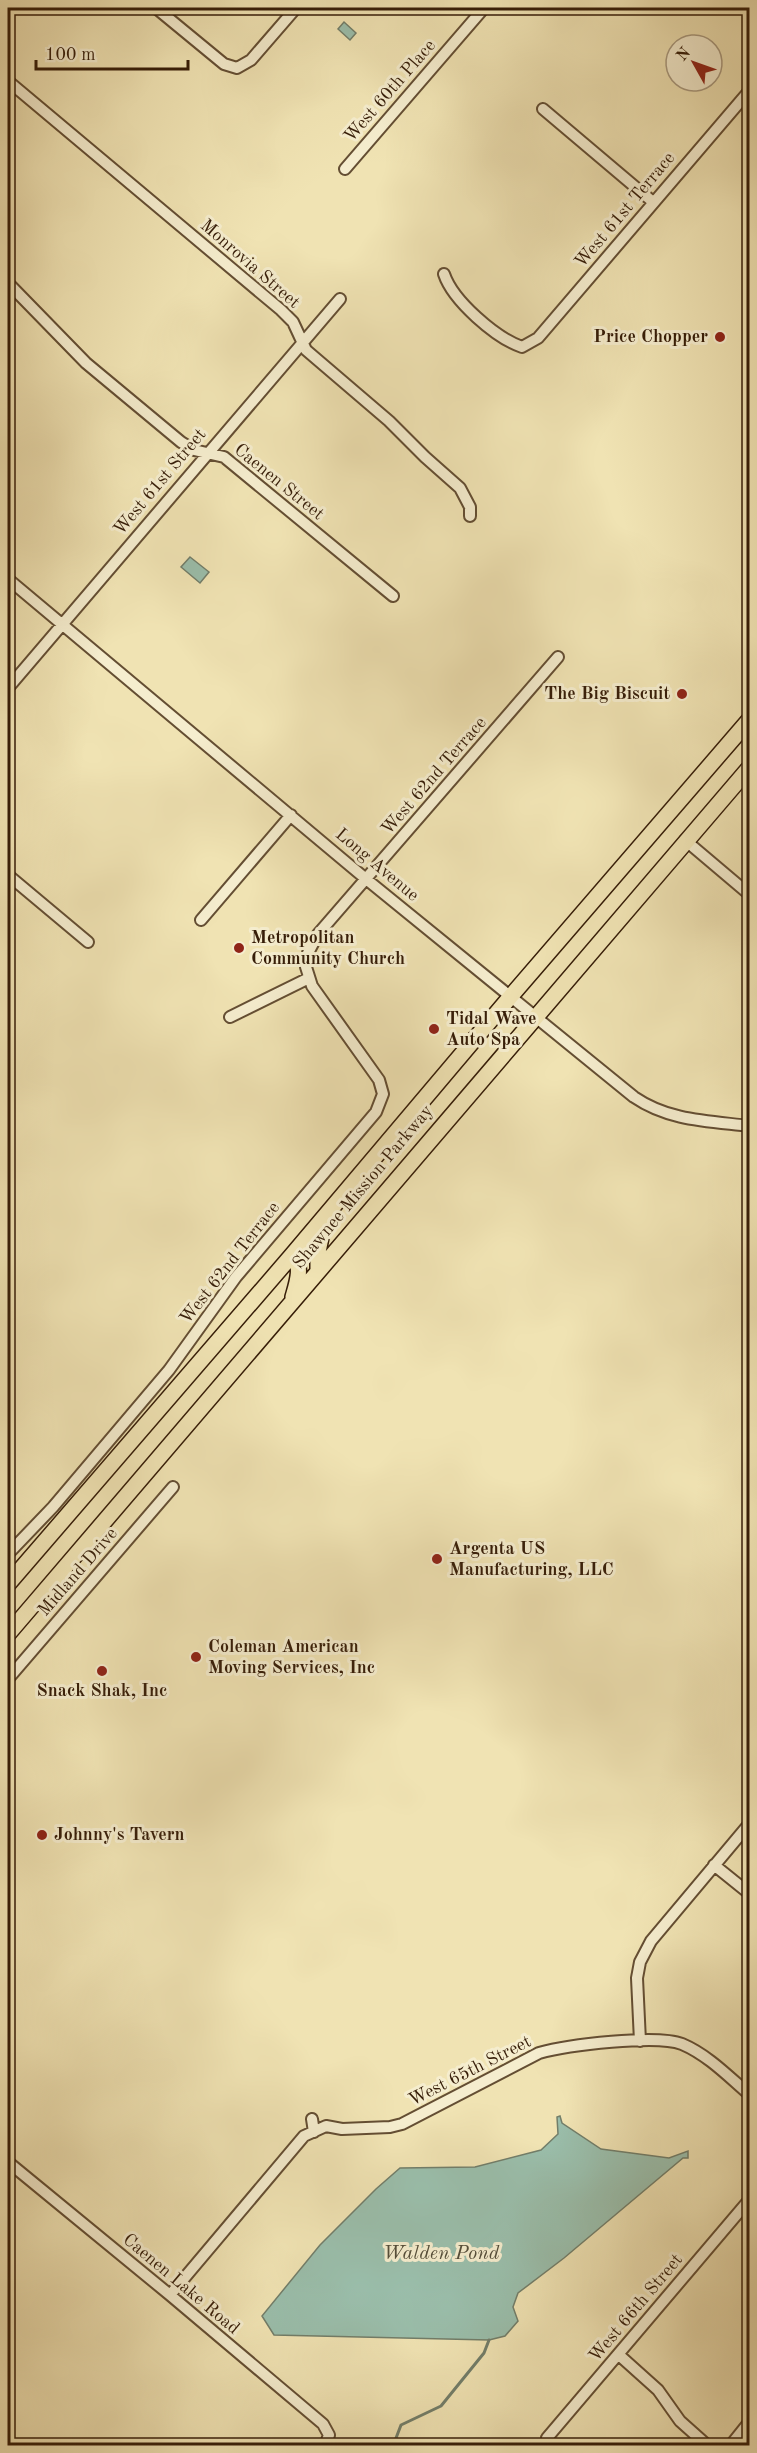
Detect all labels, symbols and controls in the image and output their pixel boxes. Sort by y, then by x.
scale bar [36,33,188,71]
north arrow [664,33,724,93]
street label: West 60th Place [341,36,439,146]
text: N [674,44,695,64]
text: 100 m [45,46,96,64]
street label: West 61st Terrace [572,149,678,271]
street label: Monrovia Street [197,216,303,312]
place label: Price Chopper [593,328,708,346]
marker: Price Chopper [713,330,727,344]
street label: West 61st Street [110,425,210,539]
street label: Caenen Street [231,440,327,524]
place label: The Big Biscuit [544,685,670,703]
marker: The Big Biscuit [675,687,689,701]
street label: West 62nd Terrace [378,714,490,838]
street label: Long Avenue [332,825,422,905]
place label: Metropolitan Community Church [251,929,405,968]
marker: Metropolitan Community Church [232,941,246,955]
place label: Tidal Wave Auto Spa [446,1010,537,1049]
marker: Tidal Wave Auto Spa [427,1022,441,1036]
street label: Shawnee Mission Parkway [289,1101,437,1272]
street label: West 62nd Terrace [177,1198,283,1328]
street label: Midland Drive [35,1524,121,1620]
place label: Argenta US Manufacturing, LLC [449,1540,614,1579]
marker: Argenta US Manufacturing, LLC [430,1552,444,1566]
place label: Coleman American Moving Services, Inc [208,1638,375,1677]
marker: Coleman American Moving Services, Inc [189,1650,203,1664]
marker: Snack Shak, Inc [95,1664,109,1678]
place label: Snack Shak, Inc [37,1682,167,1700]
place label: Johnny's Tavern [54,1826,185,1844]
marker: Johnny's Tavern [35,1828,49,1842]
street label: West 65th Street [406,2032,534,2110]
street label: Caenen Lake Road [119,2230,243,2338]
water label: Walden Pond [383,2244,500,2264]
street label: West 66th Street [586,2251,686,2365]

